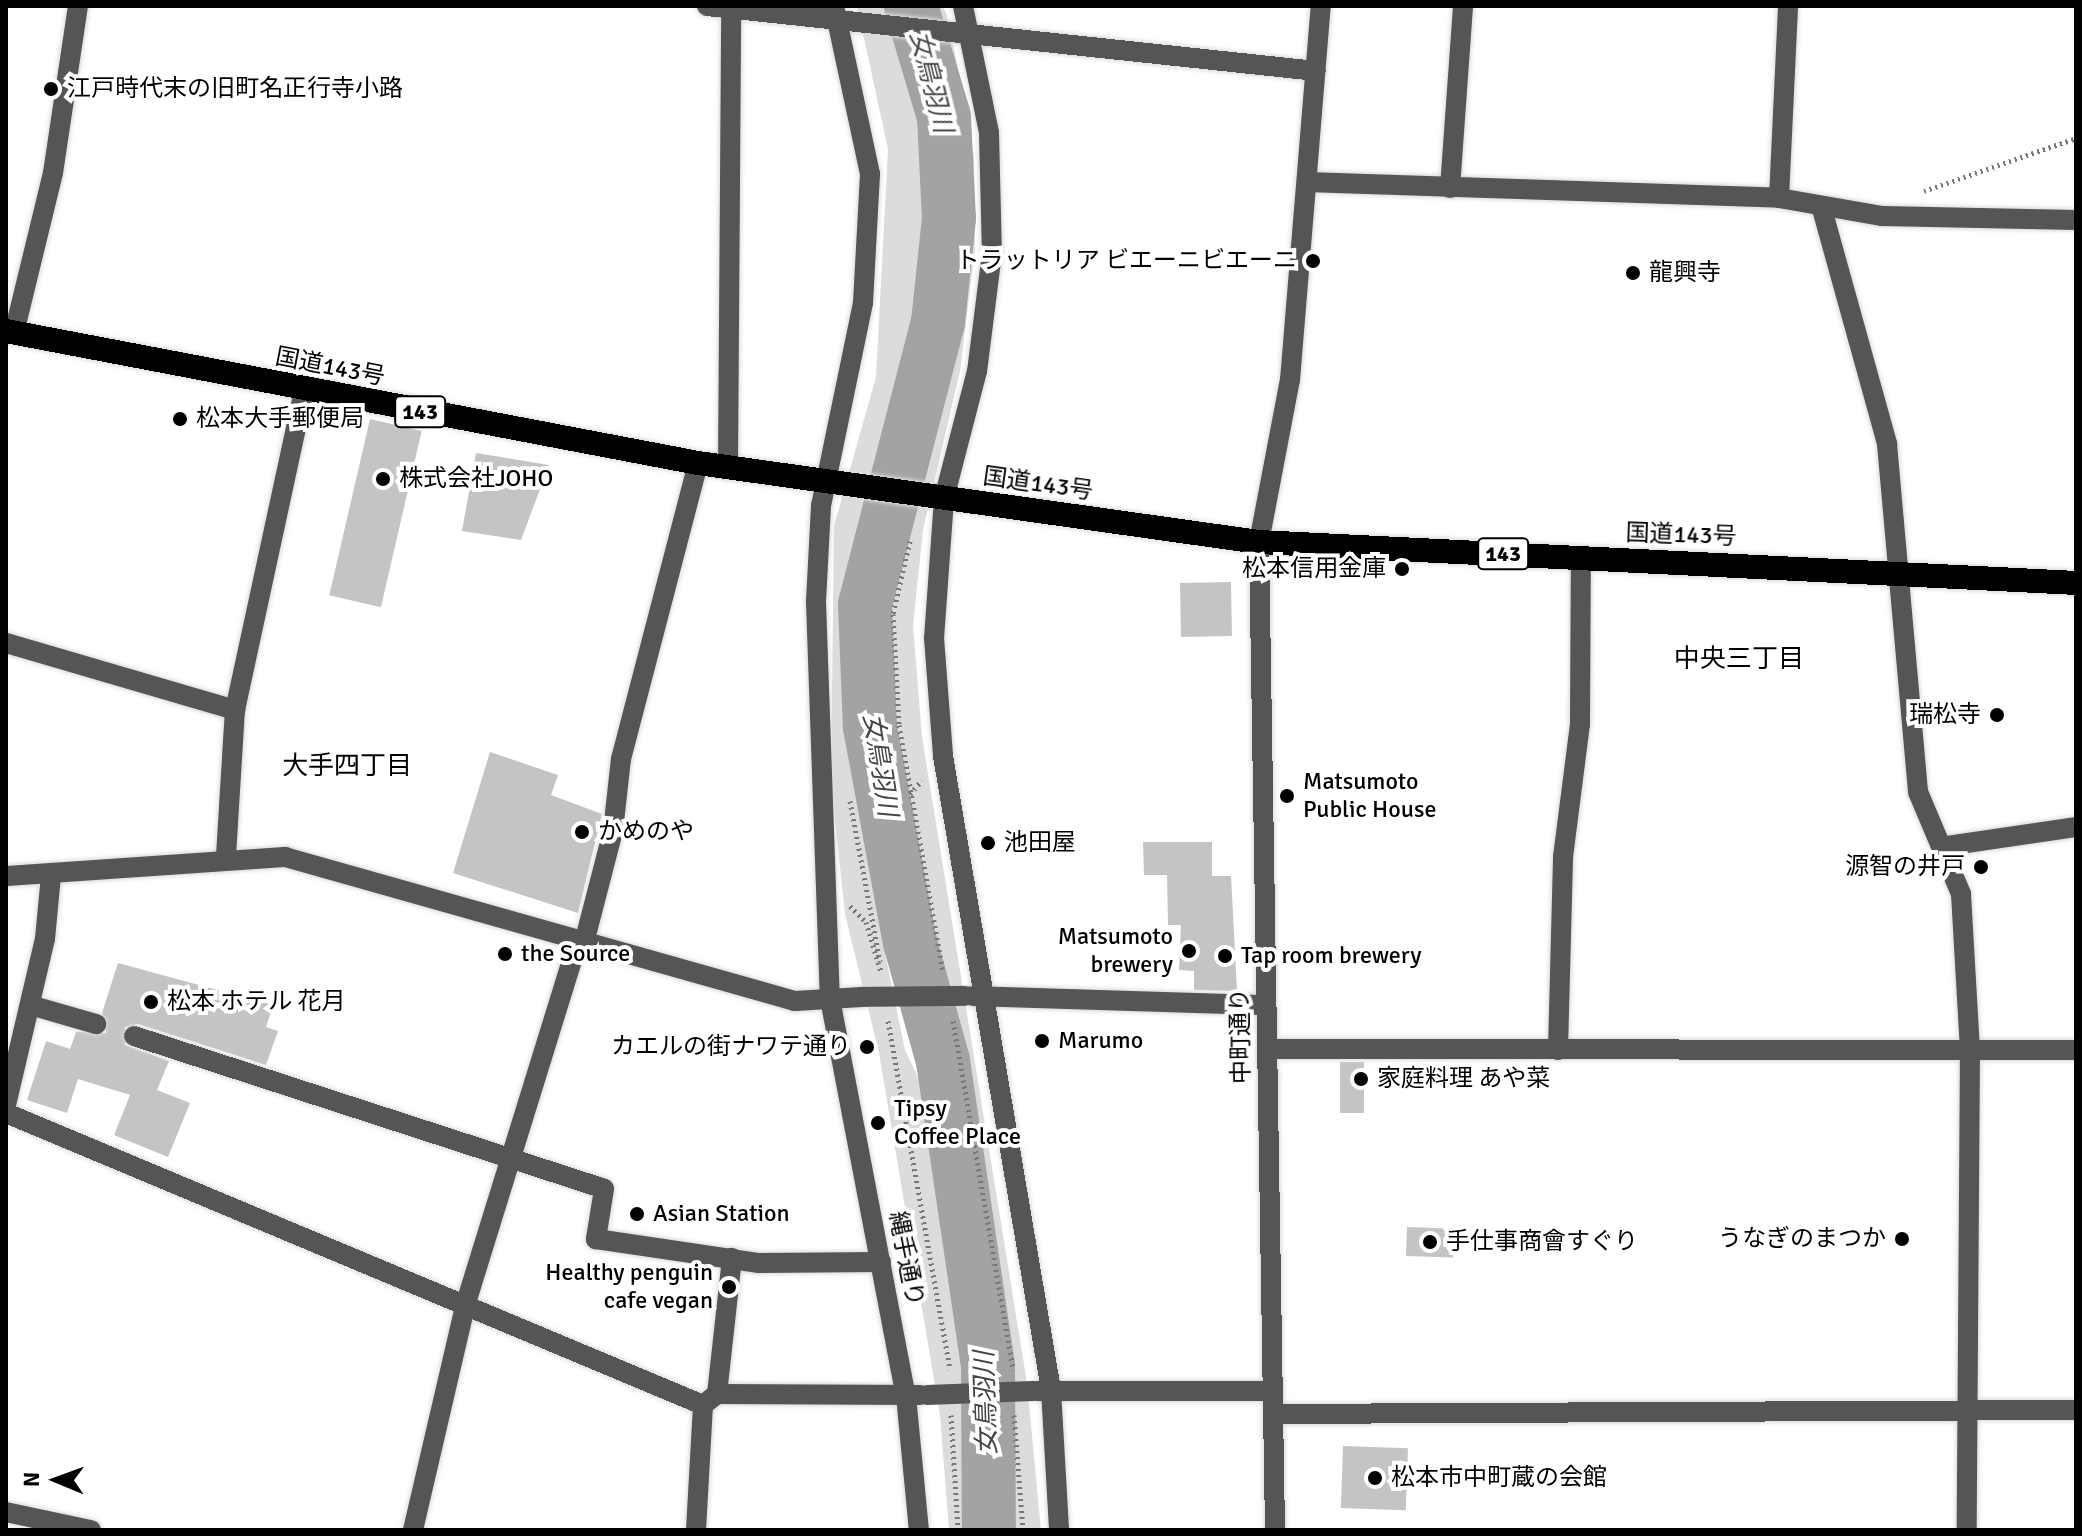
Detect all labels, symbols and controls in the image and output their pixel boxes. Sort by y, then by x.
water label: 女鳥羽川 [902,28,958,136]
place label: 江戸時代末の旧町名正行寺小路 [67,75,403,103]
marker: 江戸時代末の旧町名正行寺小路 [42,80,60,98]
place label: トラットリア ビエーニビエーニ [956,247,1297,275]
marker: トラットリア ビエーニビエーニ [1304,252,1322,270]
place label: 龍興寺 [1649,259,1721,287]
marker: 龍興寺 [1624,264,1642,282]
street label: 国道143号 [273,342,387,392]
road number: 143 [394,394,446,430]
place label: 松本大手郵便局 [196,405,364,433]
marker: 松本大手郵便局 [171,410,189,428]
street label: 国道143号 [981,462,1095,506]
place label: 株式会社JOHO [399,465,553,493]
marker: 株式会社JOHO [374,470,392,488]
street label: 国道143号 [1625,519,1737,551]
road number: 143 [1477,536,1529,572]
place label: 松本信用金庫 [1242,555,1386,583]
marker: 松本信用金庫 [1393,560,1411,578]
district label: 中央三丁目 [1674,644,1804,676]
place label: 瑞松寺 [1909,701,1981,729]
marker: 瑞松寺 [1988,706,2006,724]
water label: 女鳥羽川 [855,711,903,819]
district label: 大手四丁目 [282,751,412,783]
place label: Matsumoto Public House [1303,768,1436,824]
marker: Matsumoto Public House [1278,787,1296,805]
place label: かめのや [598,818,694,846]
marker: かめのや [573,823,591,841]
place label: 池田屋 [1004,829,1076,857]
marker: 池田屋 [979,834,997,852]
place label: 源智の井戸 [1845,853,1965,881]
marker: 源智の井戸 [1972,858,1990,876]
place label: Matsumoto brewery [1058,923,1173,979]
place label: the Source [521,940,630,968]
marker: Matsumoto brewery [1180,942,1198,960]
place label: Tap room brewery [1241,942,1421,970]
marker: the Source [496,945,514,963]
marker: Tap room brewery [1216,947,1234,965]
place label: 松本 ホテル 花月 [167,988,346,1016]
street label: 中町通り [1226,988,1256,1084]
marker: 松本 ホテル 花月 [142,993,160,1011]
place label: Marumo [1058,1027,1143,1055]
marker: Marumo [1033,1032,1051,1050]
place label: カエルの街ナワテ通り [611,1033,851,1061]
marker: カエルの街ナワテ通り [858,1038,876,1056]
place label: 家庭料理 あや菜 [1377,1065,1550,1093]
marker: 家庭料理 あや菜 [1352,1070,1370,1088]
place label: Tipsy Coffee Place [894,1095,1021,1151]
marker: Tipsy Coffee Place [869,1114,887,1132]
place label: Asian Station [653,1200,790,1228]
marker: Asian Station [628,1205,646,1223]
street label: 縄手通り [883,1209,929,1309]
place label: うなぎのまつか [1718,1225,1886,1253]
place label: 手仕事商會すぐり [1446,1228,1638,1256]
marker: うなぎのまつか [1893,1230,1911,1248]
marker: 手仕事商會すぐり [1421,1233,1439,1251]
place label: Healthy penguin cafe vegan [545,1259,713,1315]
marker: Healthy penguin cafe vegan [720,1278,738,1296]
water label: 女鳥羽川 [970,1350,1004,1456]
north arrow [16,1440,96,1520]
place label: 松本市中町蔵の会館 [1391,1464,1607,1492]
marker: 松本市中町蔵の会館 [1366,1469,1384,1487]
text: N [18,1472,45,1487]

